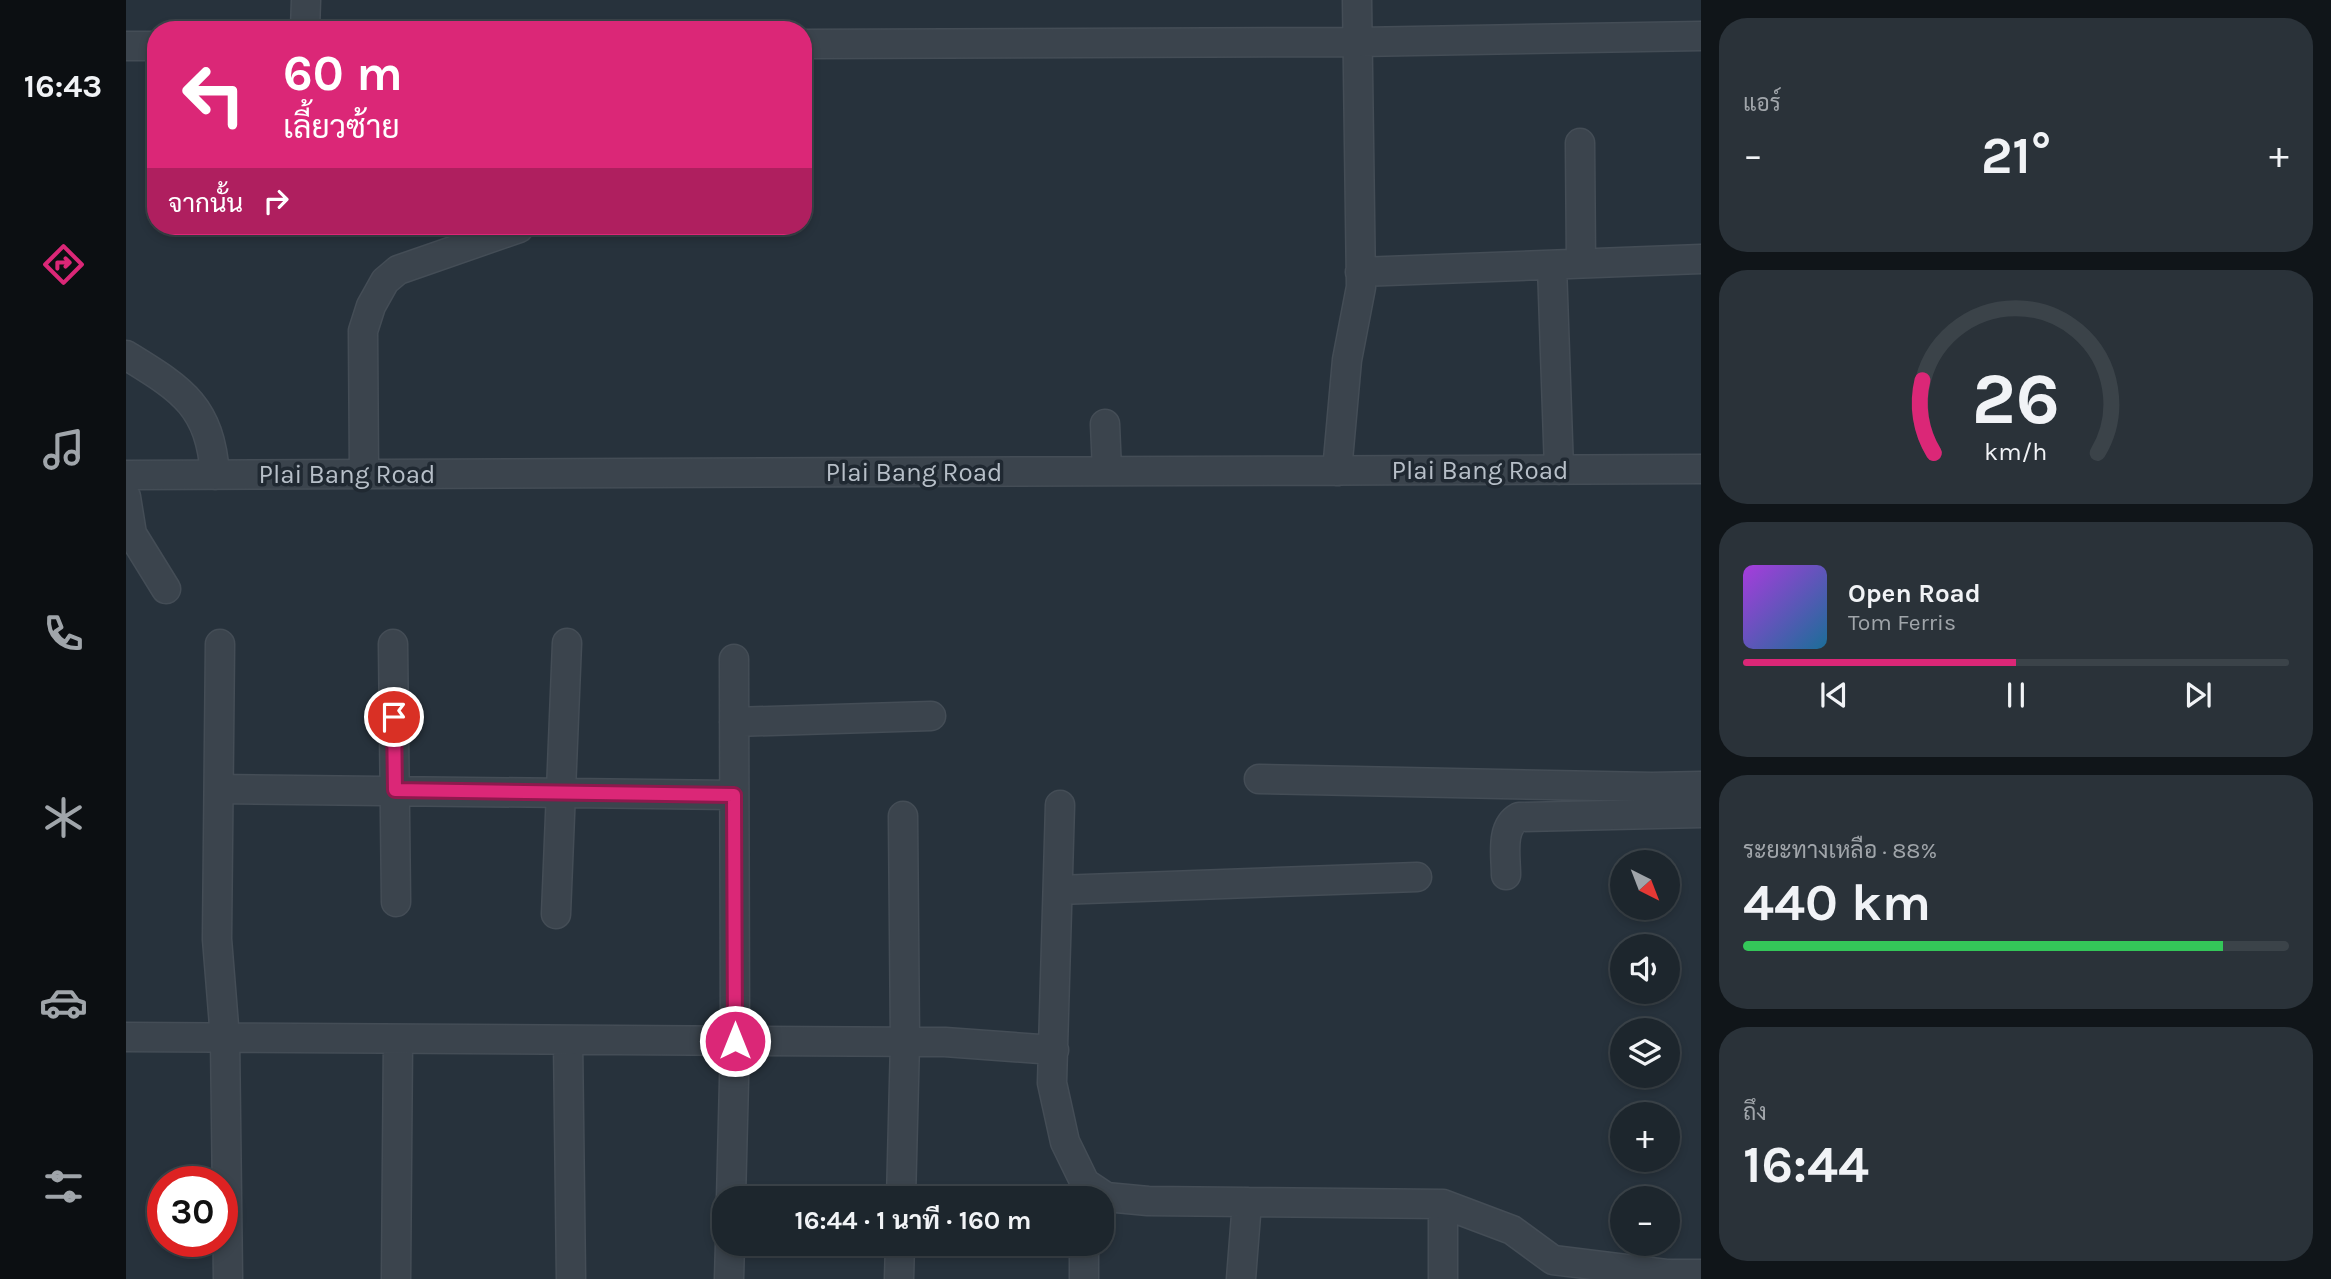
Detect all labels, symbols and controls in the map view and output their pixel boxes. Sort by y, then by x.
text: 60 m [283,45,403,102]
icon: left [168,49,259,140]
text: 16:43 [24,68,102,105]
text: แอร์ [1743,90,1781,117]
text: เลี้ยวซ้าย [283,109,400,146]
text: 21° [1981,125,2051,186]
text: − [1743,133,1763,178]
text: + [2269,133,2289,178]
icon: right [257,182,295,220]
text: จากนั้น [168,188,243,219]
icon: directions [39,240,88,289]
text: 26 [1972,357,2060,442]
icon: music [39,425,88,474]
text: km/h [1984,437,2048,466]
street label: Plai Bang Road [1392,455,1568,486]
street label: Plai Bang Road [826,457,1002,488]
street label: Plai Bang Road [259,459,435,490]
text: Open Road [1848,578,1981,609]
icon: phone [39,609,88,658]
text: Tom Ferris [1848,609,1956,636]
icon: previous [1815,676,1853,714]
icon: pause [1997,676,2035,714]
icon: next [2179,676,2217,714]
pin [364,687,424,747]
icon: arrive [375,698,413,736]
icon: climate [39,793,88,842]
text: ระยะทางเหลือ · 88% [1743,837,1937,864]
north arrow [1610,850,1680,920]
map controls [1610,850,1680,1256]
text: 440 km [1743,872,1931,933]
button: sound [1610,934,1680,1004]
icon: car [39,978,88,1027]
position arrow [698,1004,772,1078]
button: layers [1610,1018,1680,1088]
text: ถึง [1743,1099,1767,1126]
button: + [1610,1102,1680,1172]
text: 16:44 [1743,1134,1869,1195]
icon: filters [39,1162,88,1211]
speed limit sign: 30 [147,1166,238,1257]
button: − [1610,1186,1680,1256]
text: 16:44 · 1 นาที · 160 m [795,1205,1031,1236]

